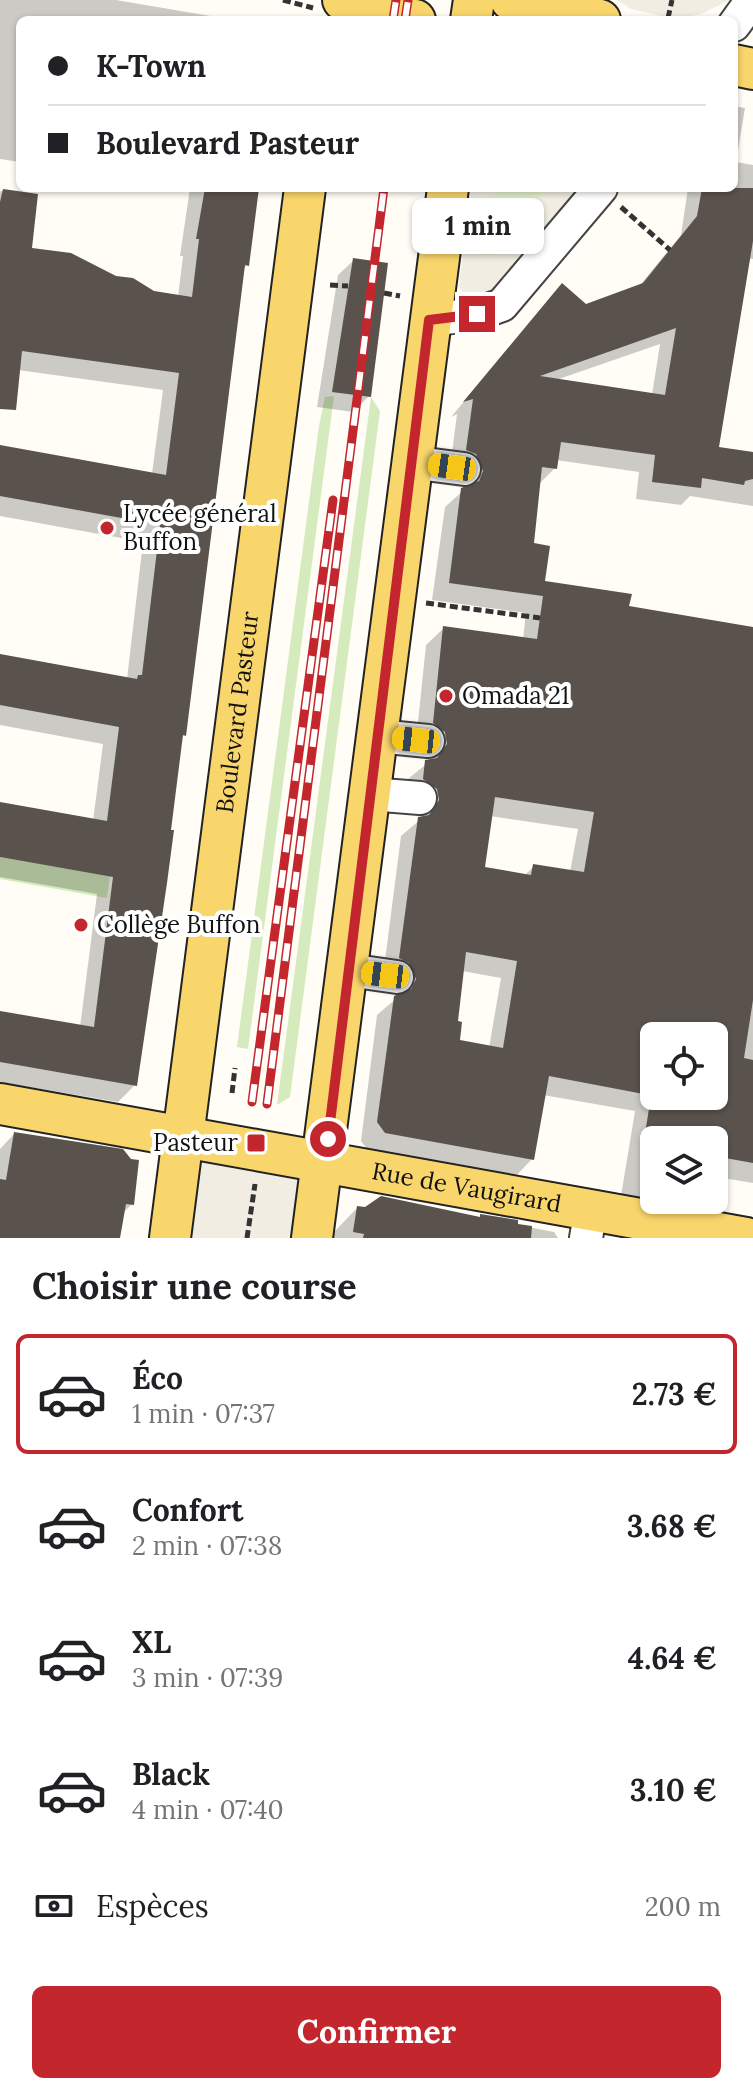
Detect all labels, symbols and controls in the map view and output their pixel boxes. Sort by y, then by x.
text: K-Town [96,47,206,85]
text: Boulevard Pasteur [96,124,359,162]
callout: 1 min [411,198,543,254]
text: 1 min [445,209,511,242]
route end [459,296,495,332]
car [427,452,477,482]
place label: Lycée général Buffon [123,498,276,557]
marker: Lycée général Buffon [98,519,116,537]
street label: Boulevard Pasteur [209,609,265,815]
place label: Omada 21 [462,680,570,711]
marker: Omada 21 [437,687,455,705]
car [391,726,441,754]
place label: Collège Buffon [97,909,260,940]
marker: Collège Buffon [72,916,90,934]
car [360,960,410,990]
map controls [640,1022,728,1214]
button: locate [640,1022,728,1110]
route start [310,1121,346,1157]
button: layers [640,1126,728,1214]
place label: Pasteur [153,1127,239,1158]
marker: Pasteur [245,1132,267,1154]
street label: Rue de Vaugirard [369,1155,564,1220]
text: Choisir une course [32,1263,357,1309]
icon: car [36,1358,108,1430]
text: Éco [132,1359,183,1397]
text: 2.73 € [632,1375,717,1413]
text: 1 min · 07:37 [132,1397,275,1430]
icon: car [36,1490,108,1562]
text: Confort [132,1491,243,1529]
text: 3.68 € [627,1507,717,1545]
text: 2 min · 07:38 [132,1529,282,1562]
icon: car [36,1622,108,1694]
text: XL [132,1623,171,1661]
text: 4.64 € [628,1639,717,1677]
text: 3 min · 07:39 [132,1661,283,1694]
icon: car [36,1754,108,1826]
text: Black [132,1755,210,1793]
text: 3.10 € [630,1771,717,1809]
text: 4 min · 07:40 [132,1793,284,1826]
icon: cash [32,1884,76,1928]
text: Espèces [96,1887,209,1925]
text: 200 m [645,1890,721,1923]
button: Confirmer [32,1986,721,2078]

